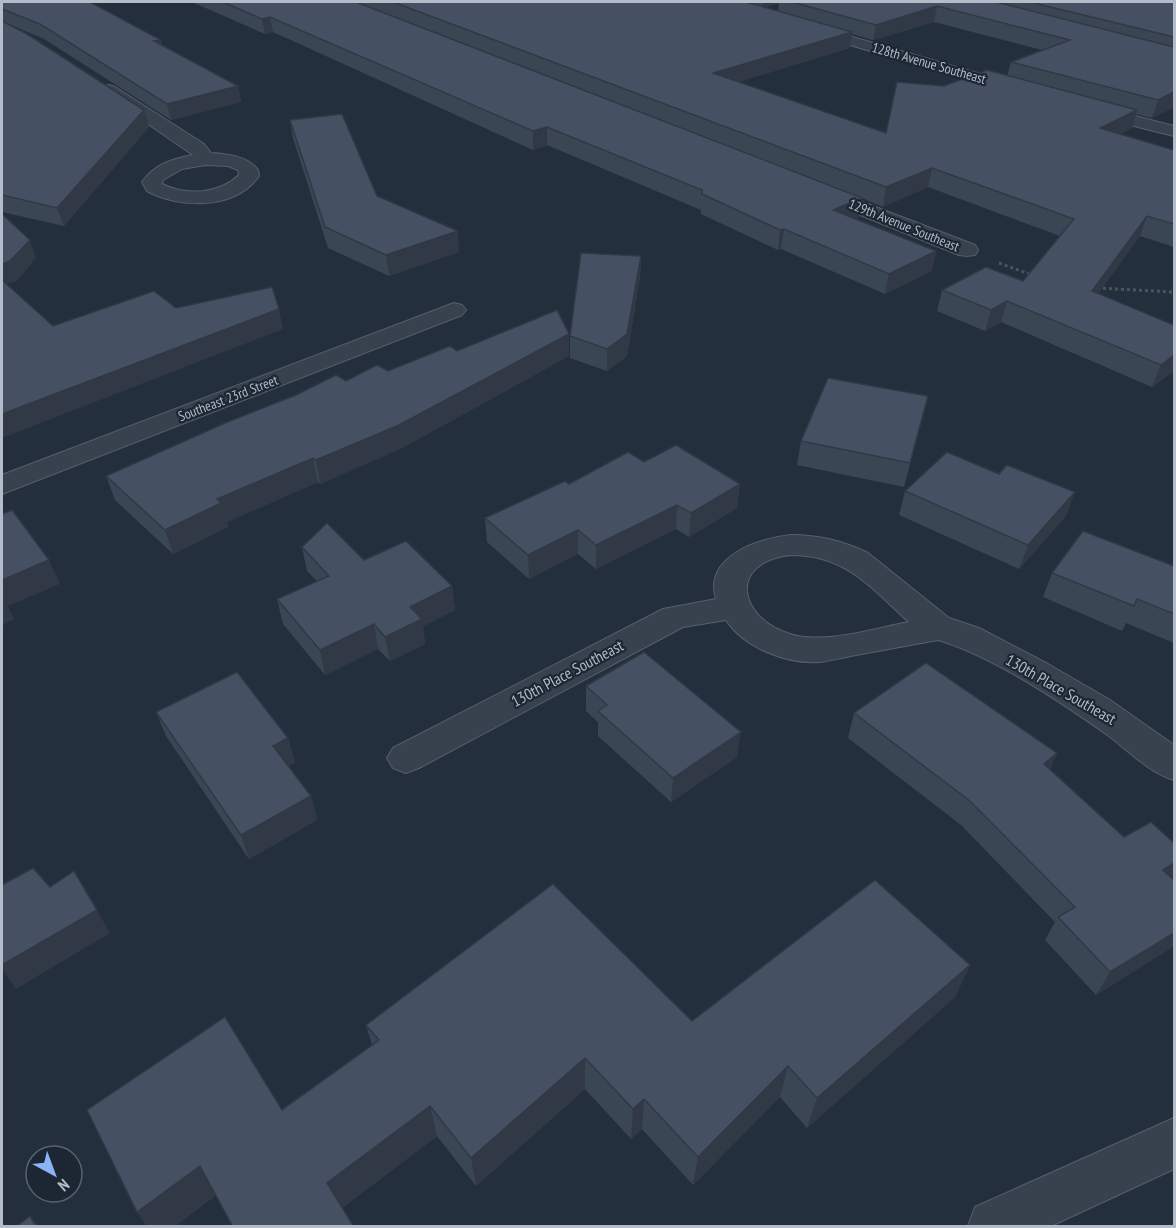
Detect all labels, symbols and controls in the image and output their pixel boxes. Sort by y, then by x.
street label: 128th Avenue Southeast [870,38,988,88]
street label: 129th Avenue Southeast [846,195,962,255]
street label: Southeast 23rd Street [176,371,281,425]
street label: 130th Place Southeast [507,635,627,711]
street label: 130th Place Southeast [1002,649,1120,729]
north arrow [24,1144,84,1204]
text: N [54,1175,74,1196]

